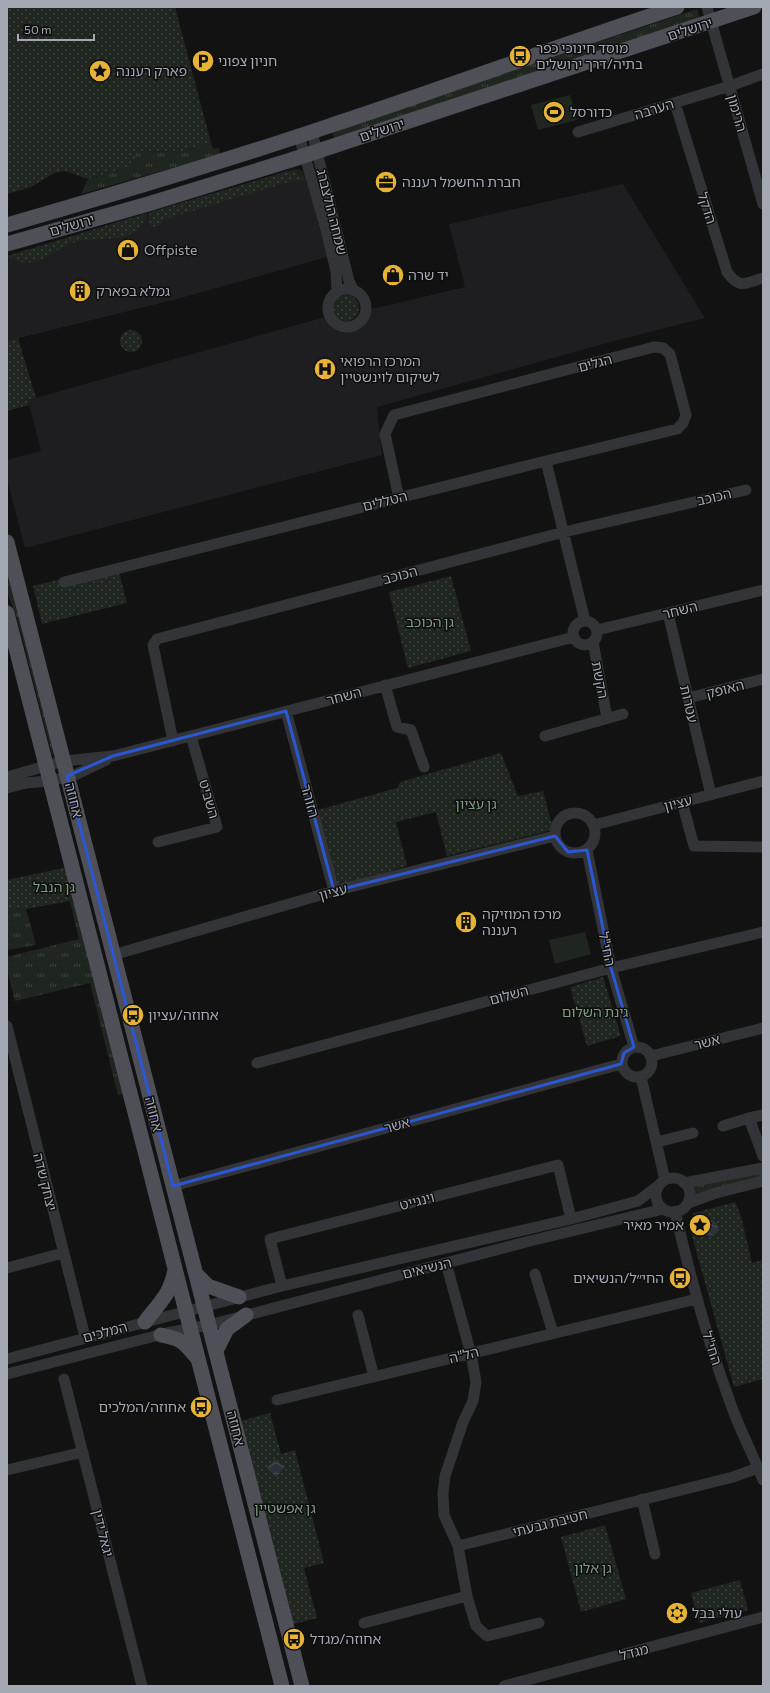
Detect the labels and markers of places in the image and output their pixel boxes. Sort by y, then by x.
place label: מוסד חינוכי כפר בתיה/דרך ירושלים [536,39,643,72]
bus stop icon: מוסד חינוכי כפר בתיה/דרך ירושלים [507,43,533,69]
parking icon: חניון צפוני [190,48,216,74]
place label: חניון צפוני [218,52,277,69]
place icon: פארק רעננה [87,58,113,84]
place label: פארק רעננה [116,62,187,79]
sports icon: כדורסל [541,99,567,125]
place label: כדורסל [570,103,612,120]
office icon: חברת החשמל רעננה [373,169,399,195]
place label: חברת החשמל רעננה [402,173,521,190]
shop icon: Offpiste [115,237,141,263]
place label: Offpiste [144,241,197,258]
shop icon: יד שרה [380,262,406,288]
place label: יד שרה [408,266,449,283]
building icon: גמלא בפארק [67,278,93,304]
place label: גמלא בפארק [96,282,170,299]
place label: המרכז הרפואי לשיקום לוינשטיין [340,352,440,385]
hospital icon: המרכז הרפואי לשיקום לוינשטיין [312,356,338,382]
place label: מרכז המוזיקה רעננה [482,905,561,938]
building icon: מרכז המוזיקה רעננה [453,909,479,935]
bus stop icon: אחוזה/עציון [120,1002,146,1028]
place label: אחוזה/עציון [148,1006,219,1023]
place icon: אמיר מאיר [687,1212,713,1238]
place label: אמיר מאיר [623,1216,684,1233]
bus stop icon: החי״ל/הנשיאים [667,1265,693,1291]
place label: החי״ל/הנשיאים [573,1269,664,1286]
bus stop icon: אחוזה/המלכים [188,1394,214,1420]
place label: אחוזה/המלכים [99,1398,186,1415]
synagogue icon: עולי בבל [664,1600,690,1626]
place label: עולי בבל [692,1604,742,1621]
bus stop icon: אחוזה/מגדל [281,1626,307,1652]
place label: אחוזה/מגדל [310,1630,381,1647]

